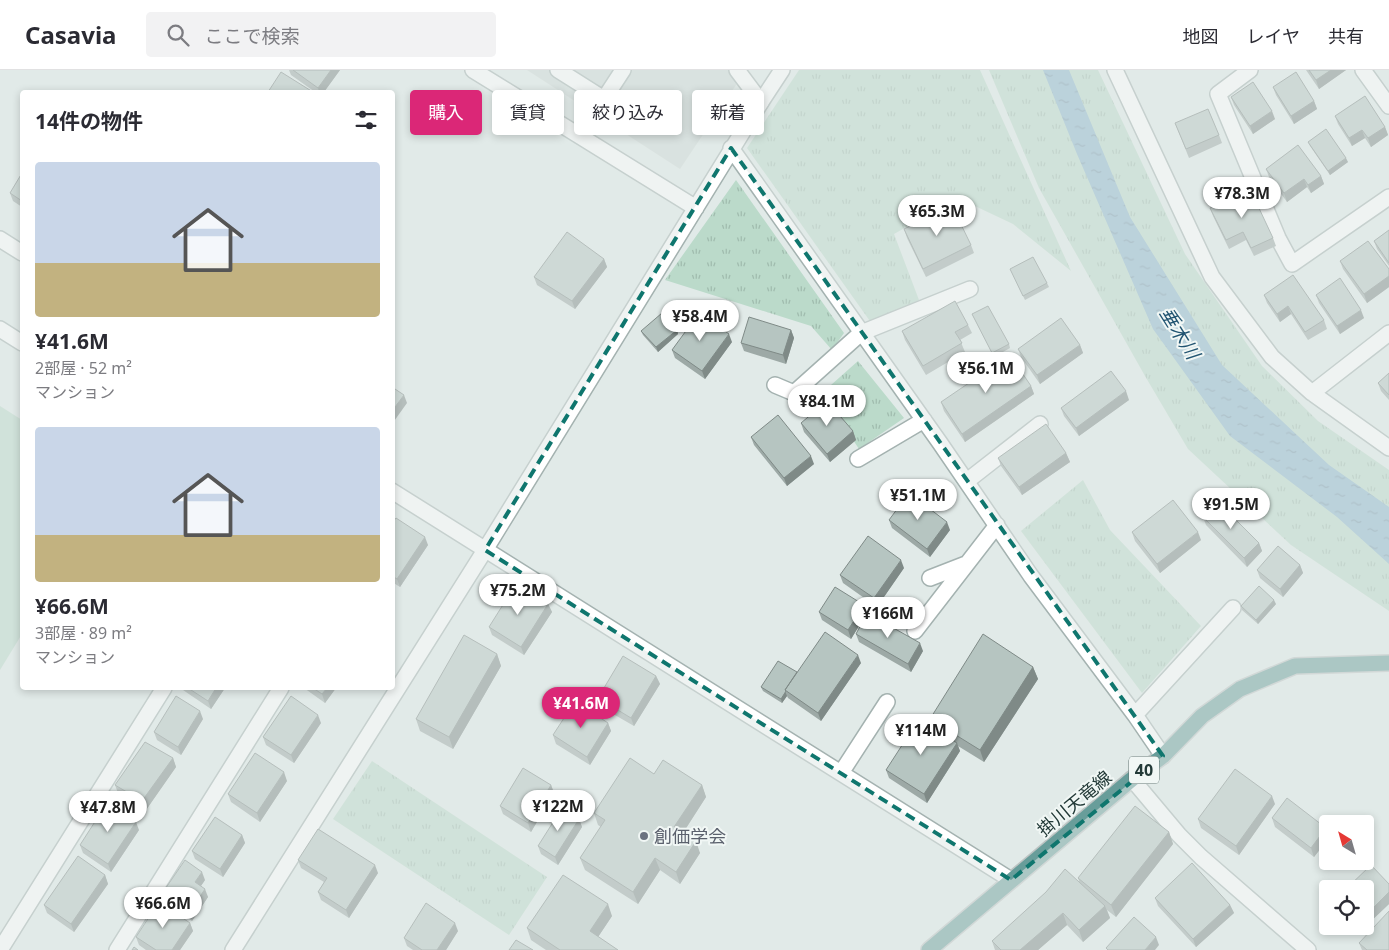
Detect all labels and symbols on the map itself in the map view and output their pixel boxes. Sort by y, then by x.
pin: ¥78.3M [1201,176,1283,219]
pin: ¥65.3M [896,194,978,237]
pin: ¥58.4M [659,300,741,342]
water label: 垂木川 [1154,302,1207,366]
pin: ¥56.1M [945,352,1027,394]
pin: ¥84.1M [786,384,868,427]
pin: ¥51.1M [877,478,959,521]
pin: ¥91.5M [1190,488,1272,530]
pin: ¥75.2M [477,574,559,616]
pin: ¥166M [853,596,923,639]
pin: ¥41.6M [540,686,622,729]
pin: ¥114M [886,714,956,756]
road number: 40 [1129,756,1159,784]
street label: 掛川天竜線 [1032,765,1116,841]
pin: ¥47.8M [67,790,149,833]
pin: ¥122M [523,790,593,832]
north arrow [1319,815,1374,870]
place label: 創価学会 [654,824,726,848]
marker: 創価学会 [638,830,650,842]
pin: ¥66.6M [122,886,204,929]

